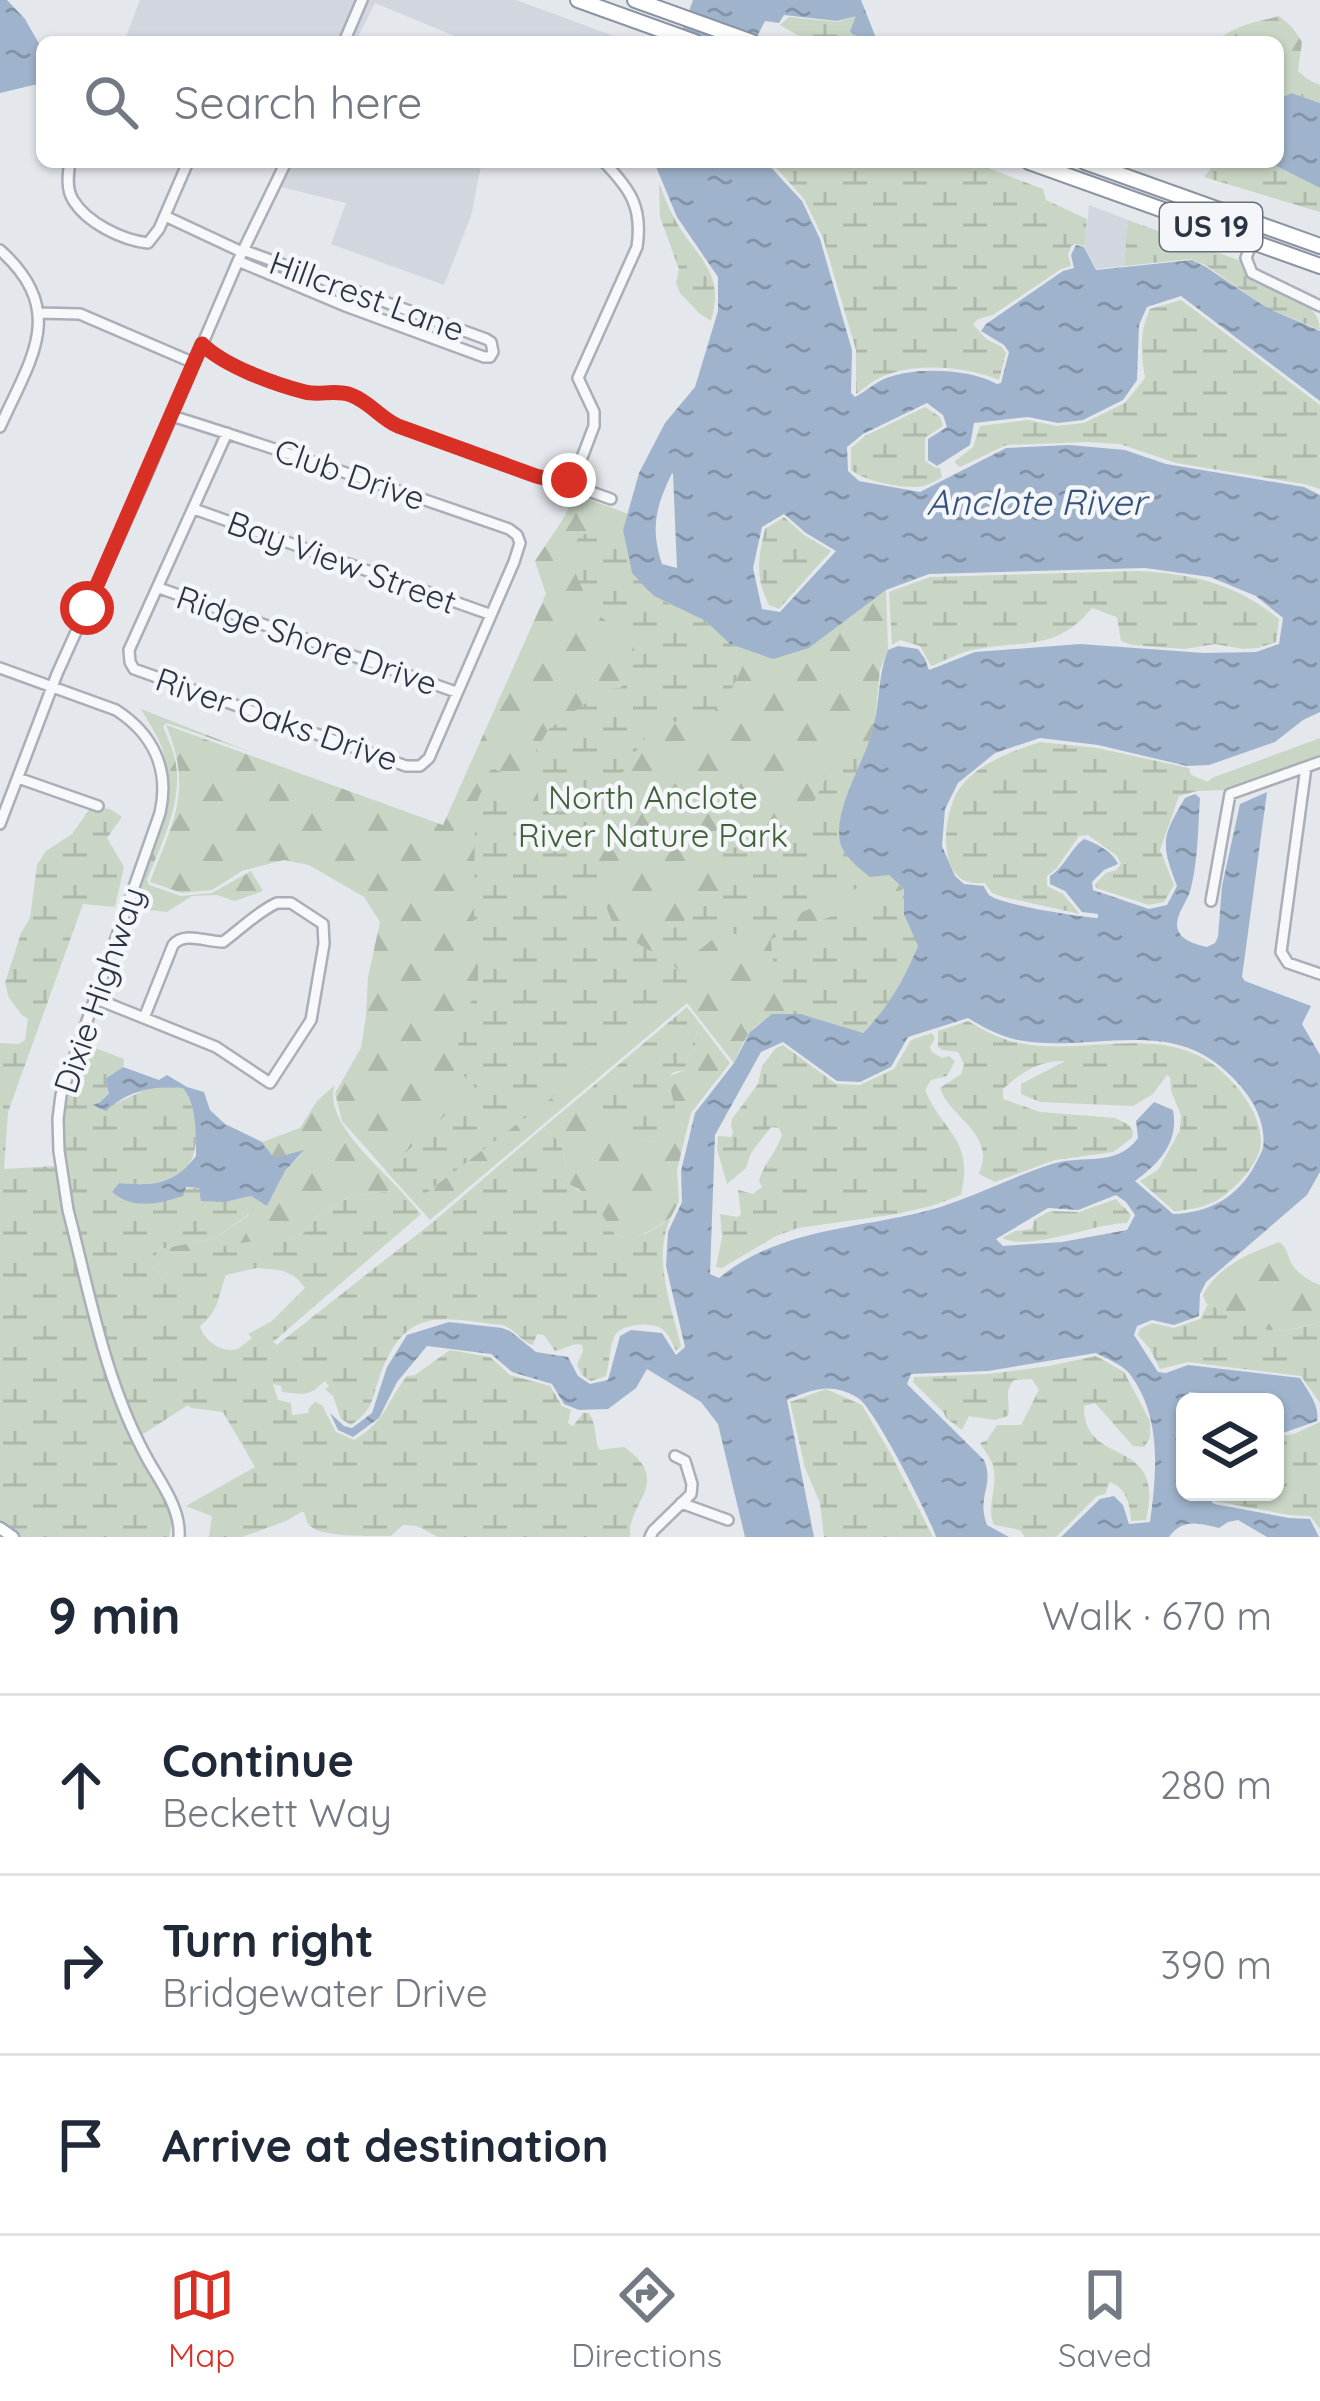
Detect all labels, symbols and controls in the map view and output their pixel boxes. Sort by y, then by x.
search box [36,36,1284,168]
icon: search [78,69,144,135]
text: Search here [174,74,422,130]
road number: US 19 [1160,203,1262,251]
street label: Hillcrest Lane [264,241,470,350]
street label: Club Drive [270,429,431,518]
route end [542,453,596,507]
water label: Anclote River [926,479,1150,524]
street label: Bay View Street [222,501,462,622]
street label: Ridge Shore Drive [171,576,443,703]
route start [60,581,114,635]
street label: River Oaks Drive [151,658,404,779]
park label: North Anclote River Nature Park [518,776,788,855]
street label: Dixie Highway [44,881,153,1098]
map controls [1176,1393,1284,1501]
button: layers [1176,1393,1284,1501]
text: 9 min [48,1583,181,1647]
text: Walk · 670 m [1042,1591,1272,1640]
text: Continue [162,1732,354,1788]
icon: ahead [48,1752,114,1818]
text: 280 m [1160,1760,1272,1809]
text: Beckett Way [162,1788,392,1837]
text: Turn right [162,1912,374,1968]
icon: right [48,1932,114,1998]
text: 390 m [1160,1940,1272,1989]
text: Bridgewater Drive [162,1968,488,2017]
icon: arrive [48,2112,114,2178]
text: Arrive at destination [162,2117,608,2173]
tab: Map [168,2262,235,2375]
tab: Directions [571,2262,722,2375]
tab: Saved [1058,2262,1152,2375]

